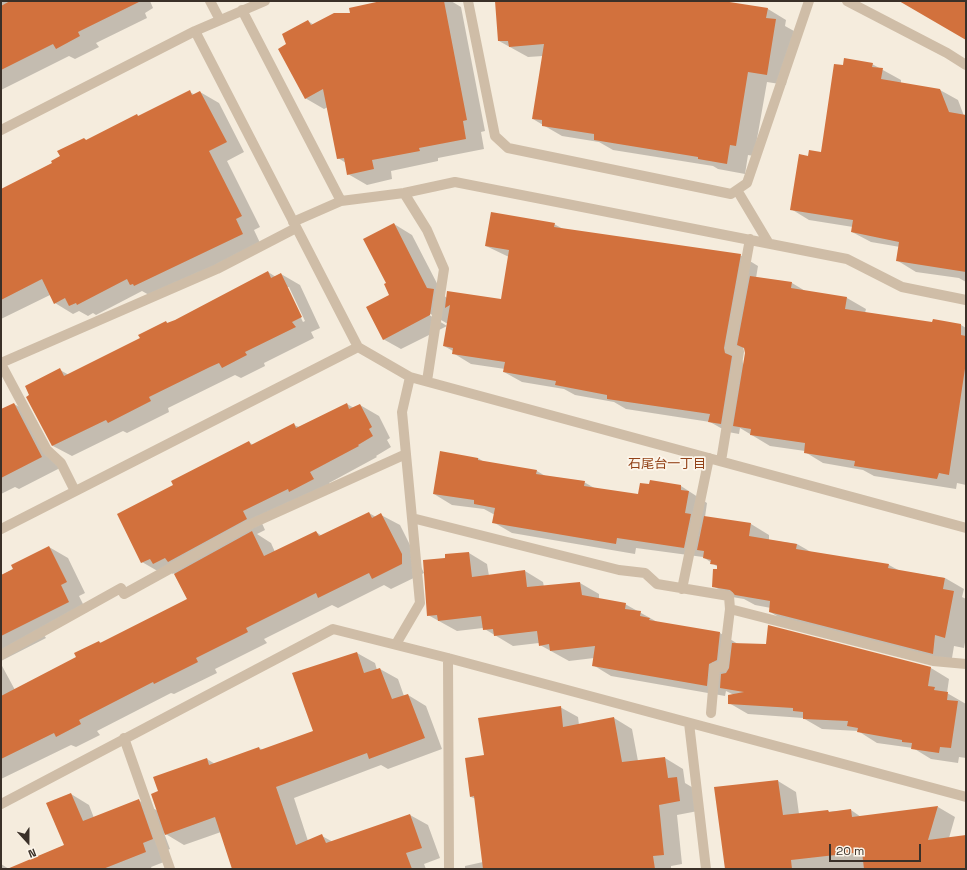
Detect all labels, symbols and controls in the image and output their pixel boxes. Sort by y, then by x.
district label: 石尾台一丁目 [628,456,706,472]
north arrow [8,822,48,862]
scale bar [831,836,923,862]
text: 20 m [836,843,864,859]
text: N [26,845,38,861]

